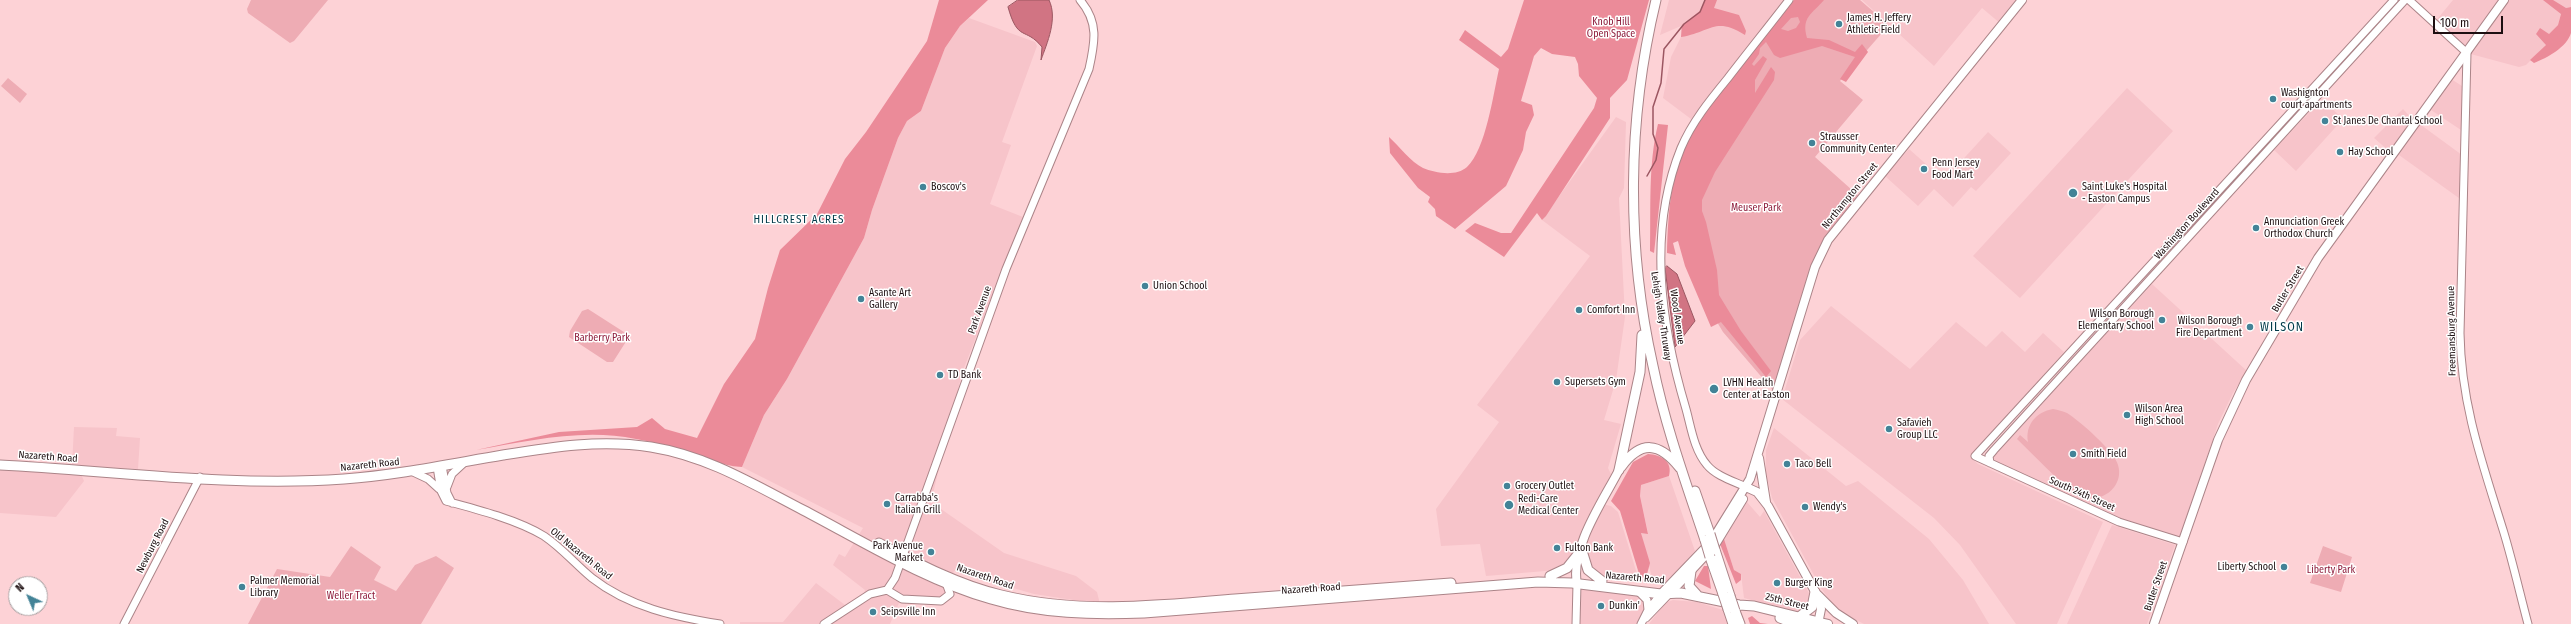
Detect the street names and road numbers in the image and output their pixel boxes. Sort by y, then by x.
street label: Northampton Street [1820,160,1880,232]
street label: Washington Boulevard [2152,186,2222,262]
street label: Butler Street [2270,264,2306,314]
street label: Lehigh Valley Thruway [1648,271,1674,361]
street label: Park Avenue [966,284,994,336]
street label: Freemansburg Avenue [2445,286,2459,376]
street label: Wood Avenue [1667,289,1687,345]
street label: Nazareth Road [18,449,78,465]
street label: Nazareth Road [340,456,400,474]
street label: South 24th Street [2047,474,2117,514]
street label: Newburg Road [134,517,172,575]
street label: Old Nazareth Road [548,525,614,583]
street label: Butler Street [2142,560,2170,612]
street label: Nazareth Road [955,562,1015,592]
street label: Nazareth Road [1605,569,1665,587]
street label: Nazareth Road [1281,581,1341,597]
street label: 25th Street [1764,591,1810,613]

